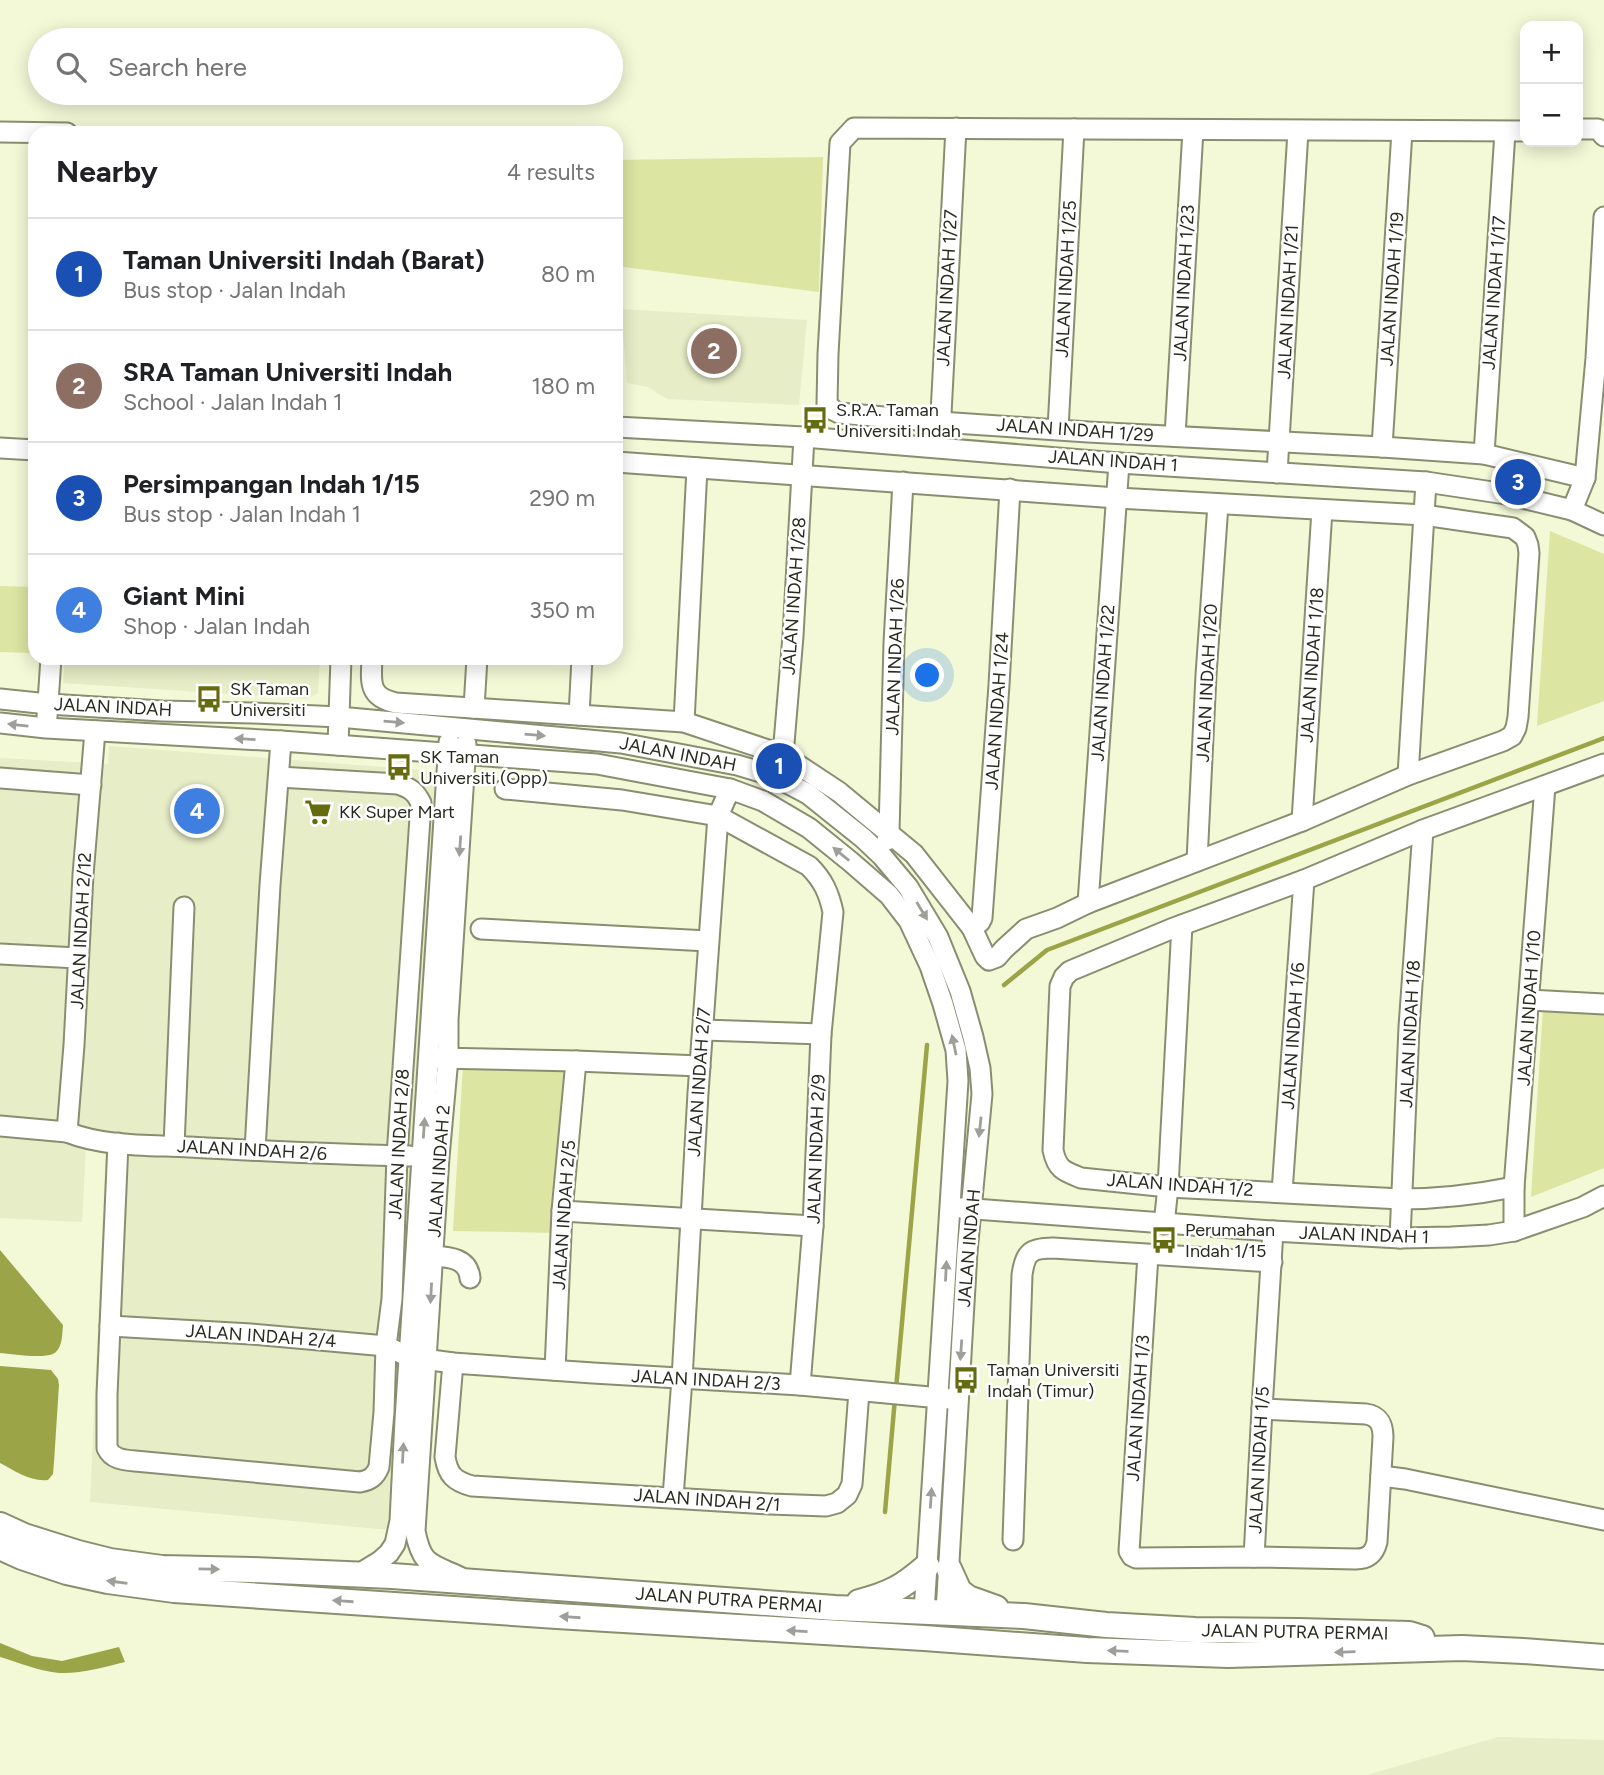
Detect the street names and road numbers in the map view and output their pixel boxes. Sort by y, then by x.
street label: JALAN INDAH 1/25 [1051,200,1081,358]
street label: JALAN INDAH 1/23 [1169,204,1199,362]
street label: JALAN INDAH 1/27 [932,209,962,367]
street label: JALAN INDAH 1/19 [1376,211,1408,367]
street label: JALAN INDAH 1/17 [1478,215,1510,371]
street label: JALAN INDAH 1/21 [1273,224,1303,380]
street label: JALAN INDAH 1/29 [996,414,1154,446]
street label: JALAN INDAH 1 [1047,445,1179,477]
street label: JALAN INDAH 1/28 [778,516,810,676]
street label: JALAN INDAH 1/26 [881,578,909,736]
street label: JALAN INDAH 1/18 [1296,587,1328,743]
street label: JALAN INDAH 1/20 [1192,603,1222,763]
street label: JALAN INDAH 1/22 [1087,604,1119,762]
street label: JALAN INDAH 1/24 [981,631,1013,791]
street label: JALAN INDAH [53,693,173,721]
street label: JALAN INDAH [618,732,738,776]
street label: JALAN INDAH 2/12 [66,852,96,1010]
street label: JALAN INDAH 1/10 [1513,929,1545,1087]
street label: JALAN INDAH 1/8 [1395,959,1425,1109]
street label: JALAN INDAH 1/6 [1277,962,1309,1110]
street label: JALAN INDAH 2/7 [683,1006,715,1157]
street label: JALAN INDAH 2/8 [384,1068,414,1220]
street label: JALAN INDAH 2/9 [802,1074,830,1224]
street label: JALAN INDAH 2 [423,1104,455,1238]
street label: JALAN INDAH 2/6 [177,1135,327,1165]
street label: JALAN INDAH 2/5 [548,1139,580,1291]
street label: JALAN INDAH 1/2 [1106,1169,1254,1201]
street label: JALAN INDAH [953,1188,985,1308]
street label: JALAN INDAH 1 [1299,1222,1429,1248]
street label: JALAN INDAH 2/4 [185,1320,337,1352]
street label: JALAN INDAH 1/3 [1122,1334,1154,1482]
street label: JALAN INDAH 2/3 [631,1365,781,1395]
street label: JALAN INDAH 1/5 [1244,1386,1274,1534]
street label: JALAN INDAH 2/1 [633,1484,781,1516]
street label: JALAN PUTRA PERMAI [635,1583,823,1617]
street label: JALAN PUTRA PERMAI [1201,1619,1389,1645]

